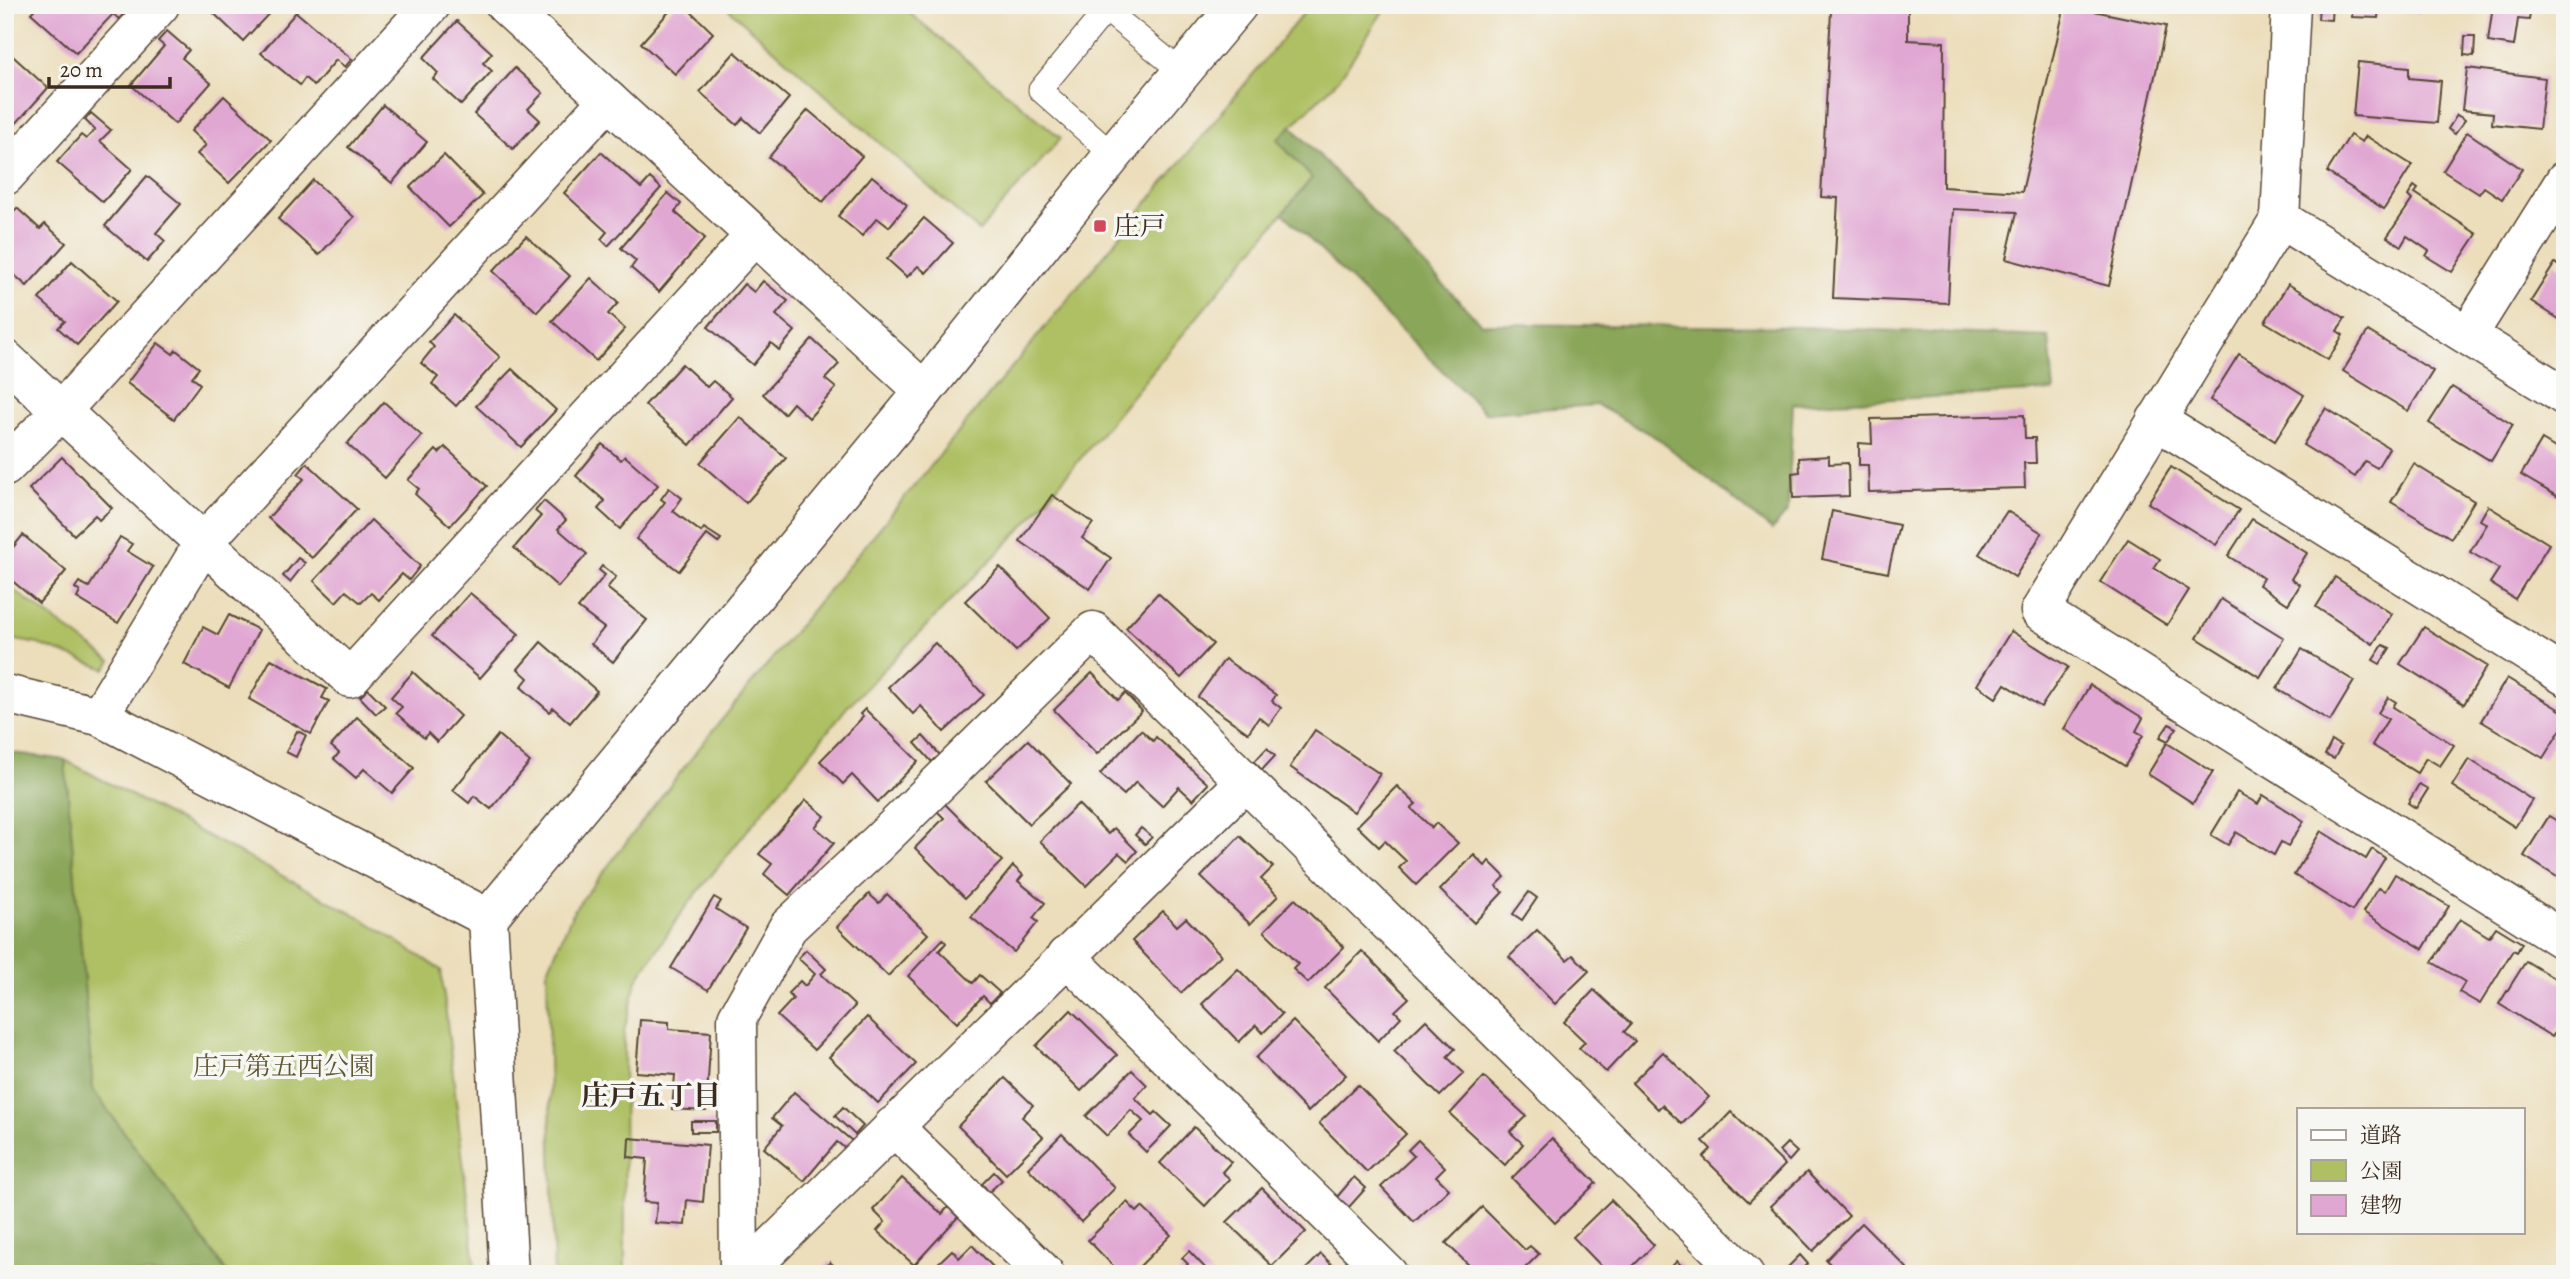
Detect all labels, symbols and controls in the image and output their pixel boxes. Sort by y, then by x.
scale bar [49,46,170,90]
text: 20 m [60,56,103,84]
place label: 庄戸 [1114,209,1166,244]
marker: 庄戸 [1092,218,1108,234]
park label: 庄戸第五西公園 [193,1049,375,1084]
district label: 庄戸五丁目 [581,1077,721,1115]
legend [2297,1108,2524,1234]
text: 道路 [2360,1121,2402,1149]
text: 公園 [2360,1157,2402,1185]
text: 建物 [2360,1191,2402,1219]

